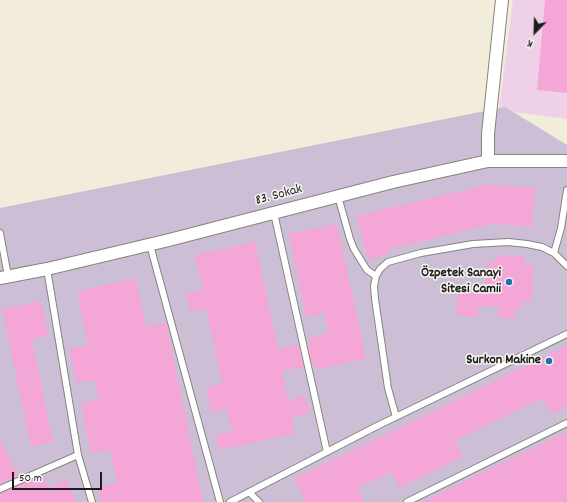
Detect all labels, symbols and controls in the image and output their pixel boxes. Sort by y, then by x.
north arrow [515,12,555,52]
text: K [525,35,536,51]
street label: 83. Sokak [254,182,304,210]
place label: Özpetek Sanayi Sitesi Camii [421,266,501,298]
marker: Özpetek Sanayi Sitesi Camii [504,277,514,287]
place label: Surkon Makine [466,353,541,369]
marker: Surkon Makine [544,356,554,366]
scale bar [14,464,104,490]
text: 50 m [19,470,42,487]

